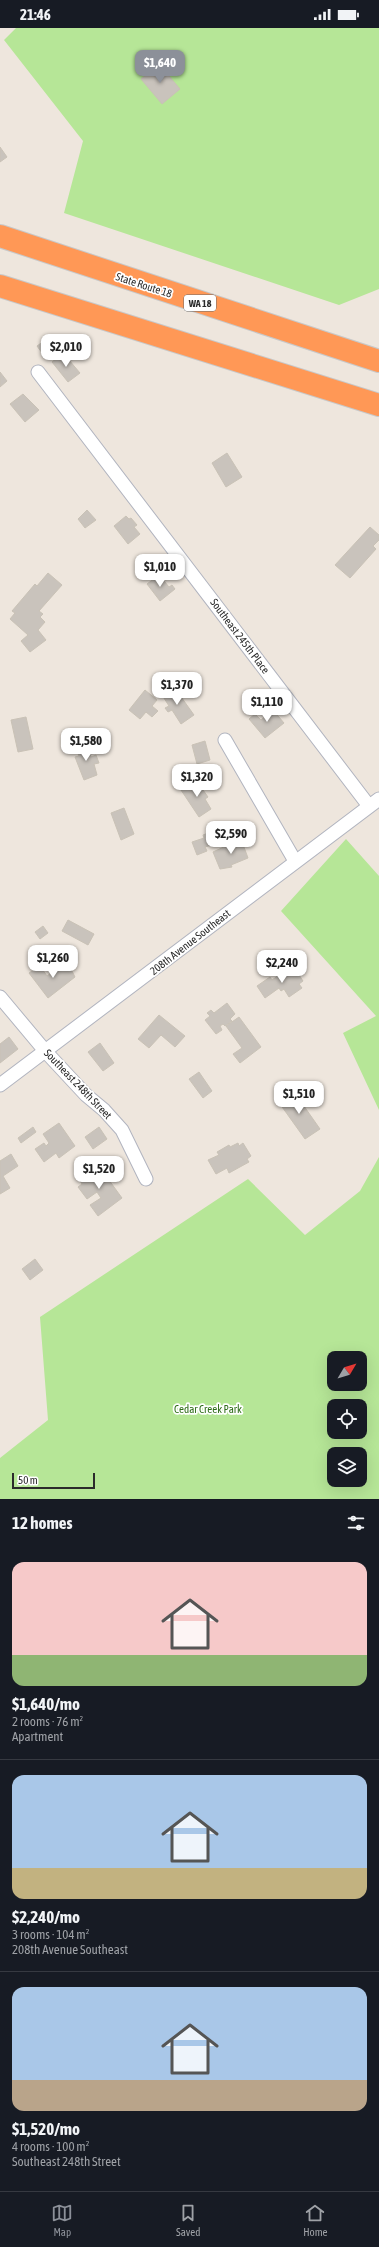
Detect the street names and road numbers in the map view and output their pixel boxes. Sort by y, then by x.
street label: State Route 18 [114,270,174,300]
road number: WA 18 [184,295,216,311]
street label: Southeast 245th Place [208,596,272,676]
street label: 208th Avenue Southeast [148,907,232,977]
street label: Southeast 248th Street [42,1047,114,1121]

